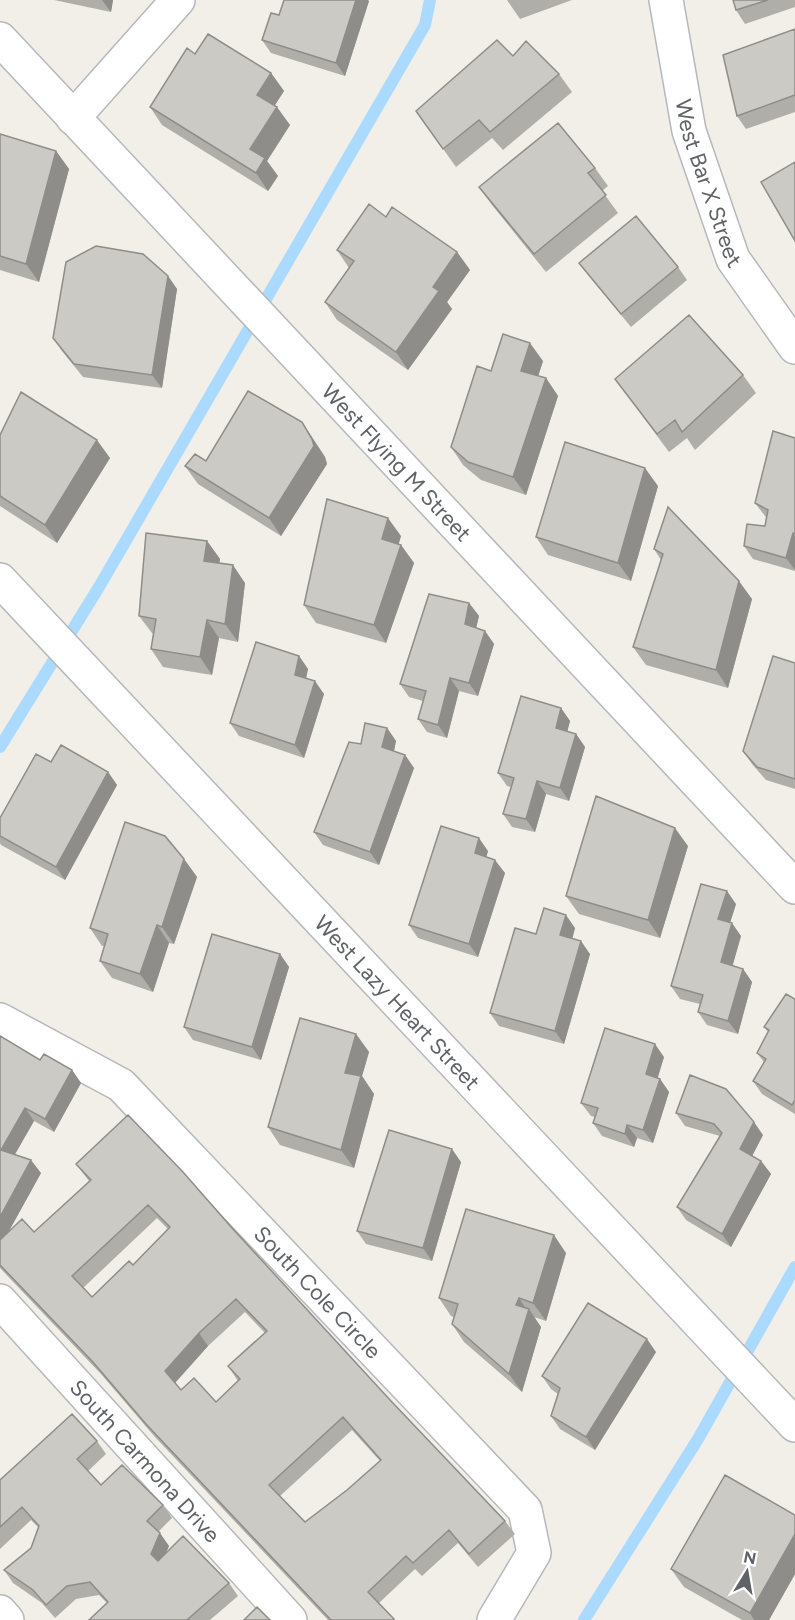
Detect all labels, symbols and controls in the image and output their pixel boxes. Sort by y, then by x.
street label: West Bar X Street [670,97,748,273]
street label: West Flying M Street [316,378,477,547]
street label: West Lazy Heart Street [309,910,486,1096]
street label: South Cole Circle [248,1220,387,1364]
street label: South Carmona Drive [64,1374,226,1548]
north arrow [717,1542,777,1602]
text: N [742,1547,758,1568]

